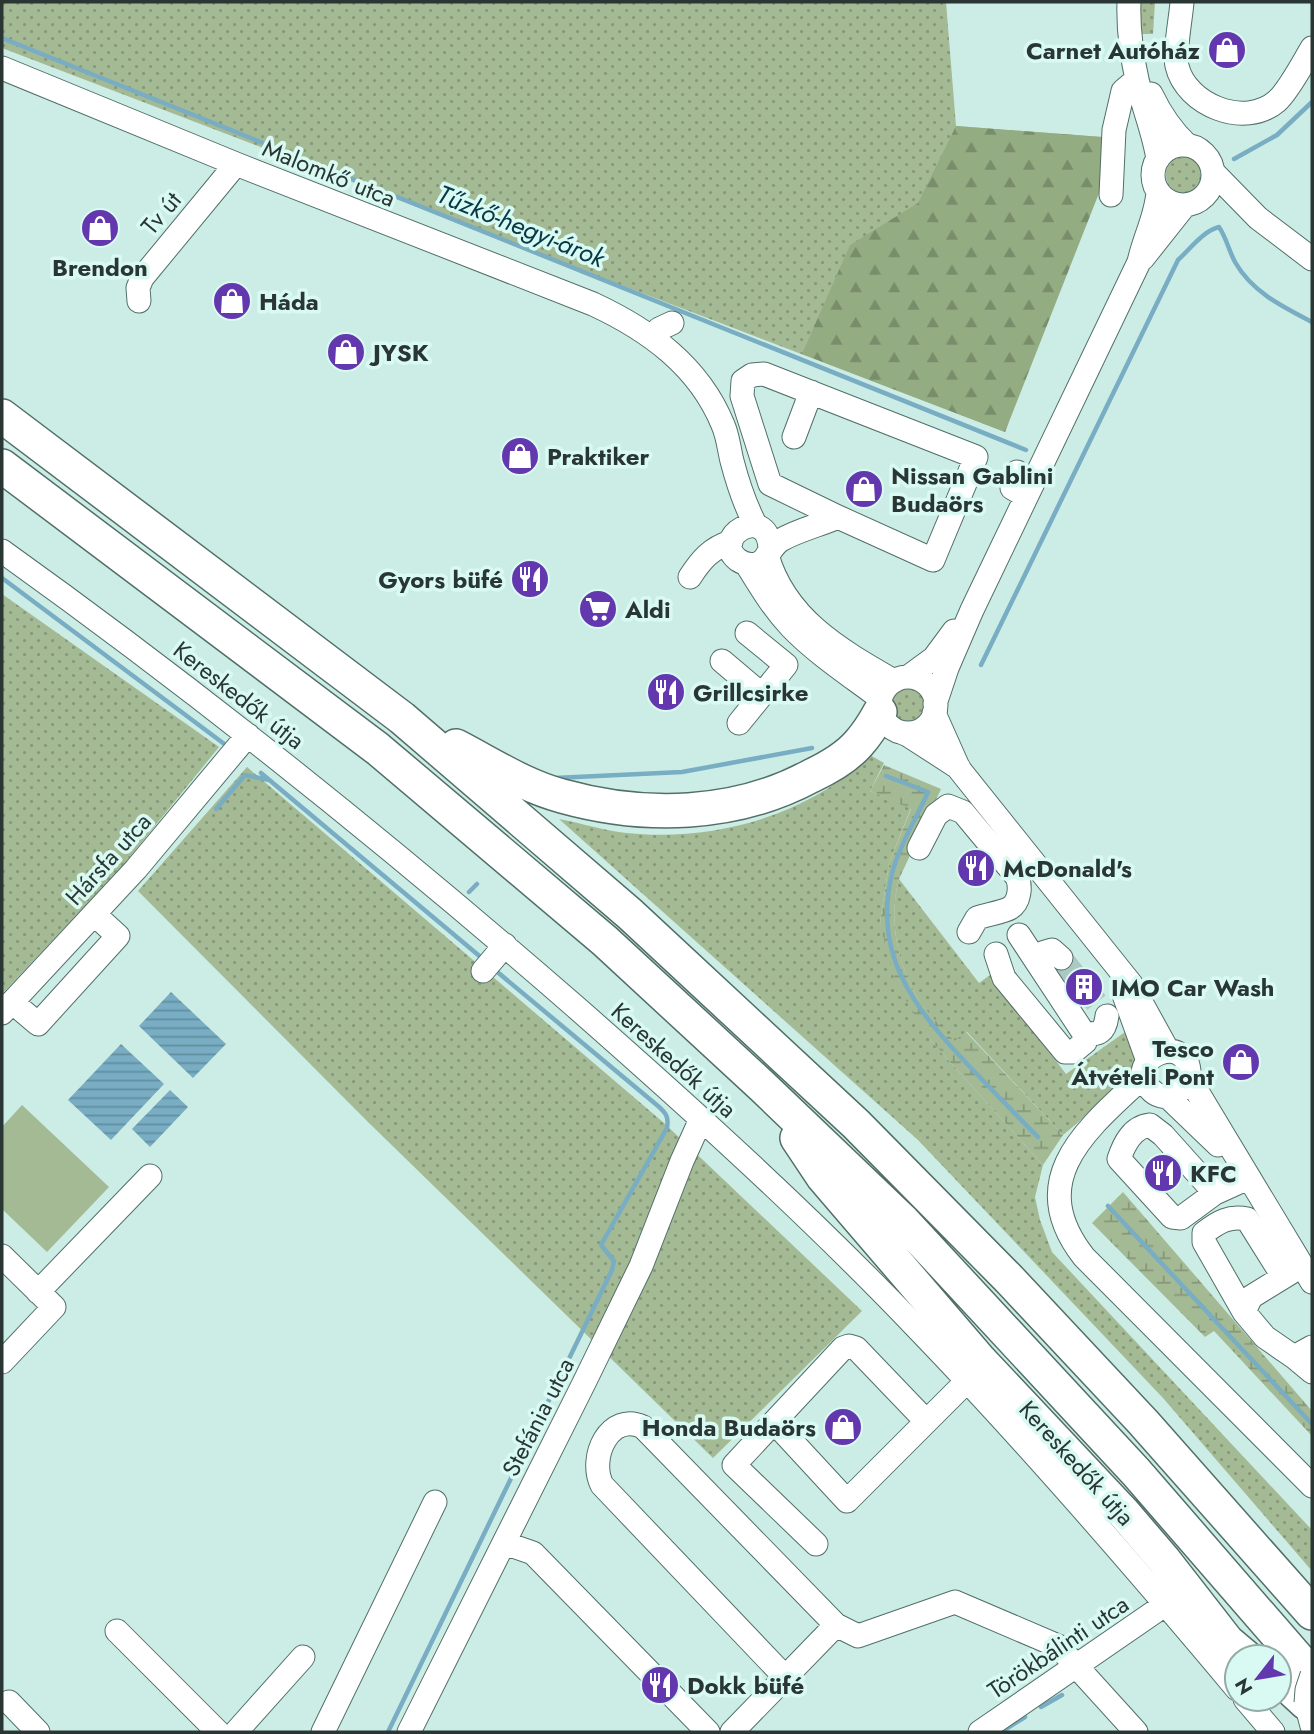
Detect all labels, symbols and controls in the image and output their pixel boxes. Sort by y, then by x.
shop icon: Carnet Autóház [1206,29,1248,71]
place label: Carnet Autóház [1026,33,1200,68]
street label: Malomkő utca [257,130,401,216]
water label: Tűzkő-hegyi-árok [431,175,612,278]
street label: Tv út [133,184,190,242]
shop icon: Brendon [79,207,121,249]
place label: Brendon [52,250,148,285]
shop icon: Háda [211,280,253,322]
place label: Háda [259,284,319,319]
shop icon: JYSK [325,331,367,373]
place label: JYSK [369,335,429,370]
shop icon: Praktiker [499,435,541,477]
place label: Praktiker [547,439,650,474]
place label: Nissan Gablini Budaörs [891,458,1053,521]
shop icon: Nissan Gablini Budaörs [843,468,885,510]
restaurant icon: Gyors büfé [509,558,551,600]
place label: Gyors büfé [378,562,503,597]
supermarket icon: Aldi [577,588,619,630]
place label: Aldi [624,592,671,627]
street label: Kereskedők útja [166,633,312,757]
restaurant icon: Grillcsirke [645,671,687,713]
place label: Grillcsirke [693,675,809,710]
street label: Hársfa utca [57,805,159,913]
restaurant icon: McDonald's [955,847,997,889]
place label: McDonald's [1003,851,1132,886]
building icon: IMO Car Wash [1063,966,1105,1008]
place label: IMO Car Wash [1111,970,1275,1005]
street label: Kereskedők útja [604,994,744,1126]
place label: Tesco Átvételi Pont [1070,1031,1214,1094]
shop icon: Tesco Átvételi Pont [1220,1041,1262,1083]
restaurant icon: KFC [1142,1152,1184,1194]
place label: KFC [1190,1156,1237,1191]
street label: Stefánia utca [493,1352,583,1482]
street label: Kereskedők útja [1011,1393,1143,1533]
shop icon: Honda Budaörs [822,1406,864,1448]
place label: Honda Budaörs [642,1410,816,1445]
street label: Törökbálinti utca [980,1587,1136,1707]
north arrow [1223,1643,1293,1713]
restaurant icon: Dokk büfé [639,1664,681,1706]
place label: Dokk büfé [687,1668,804,1703]
text: N [1228,1673,1259,1700]

